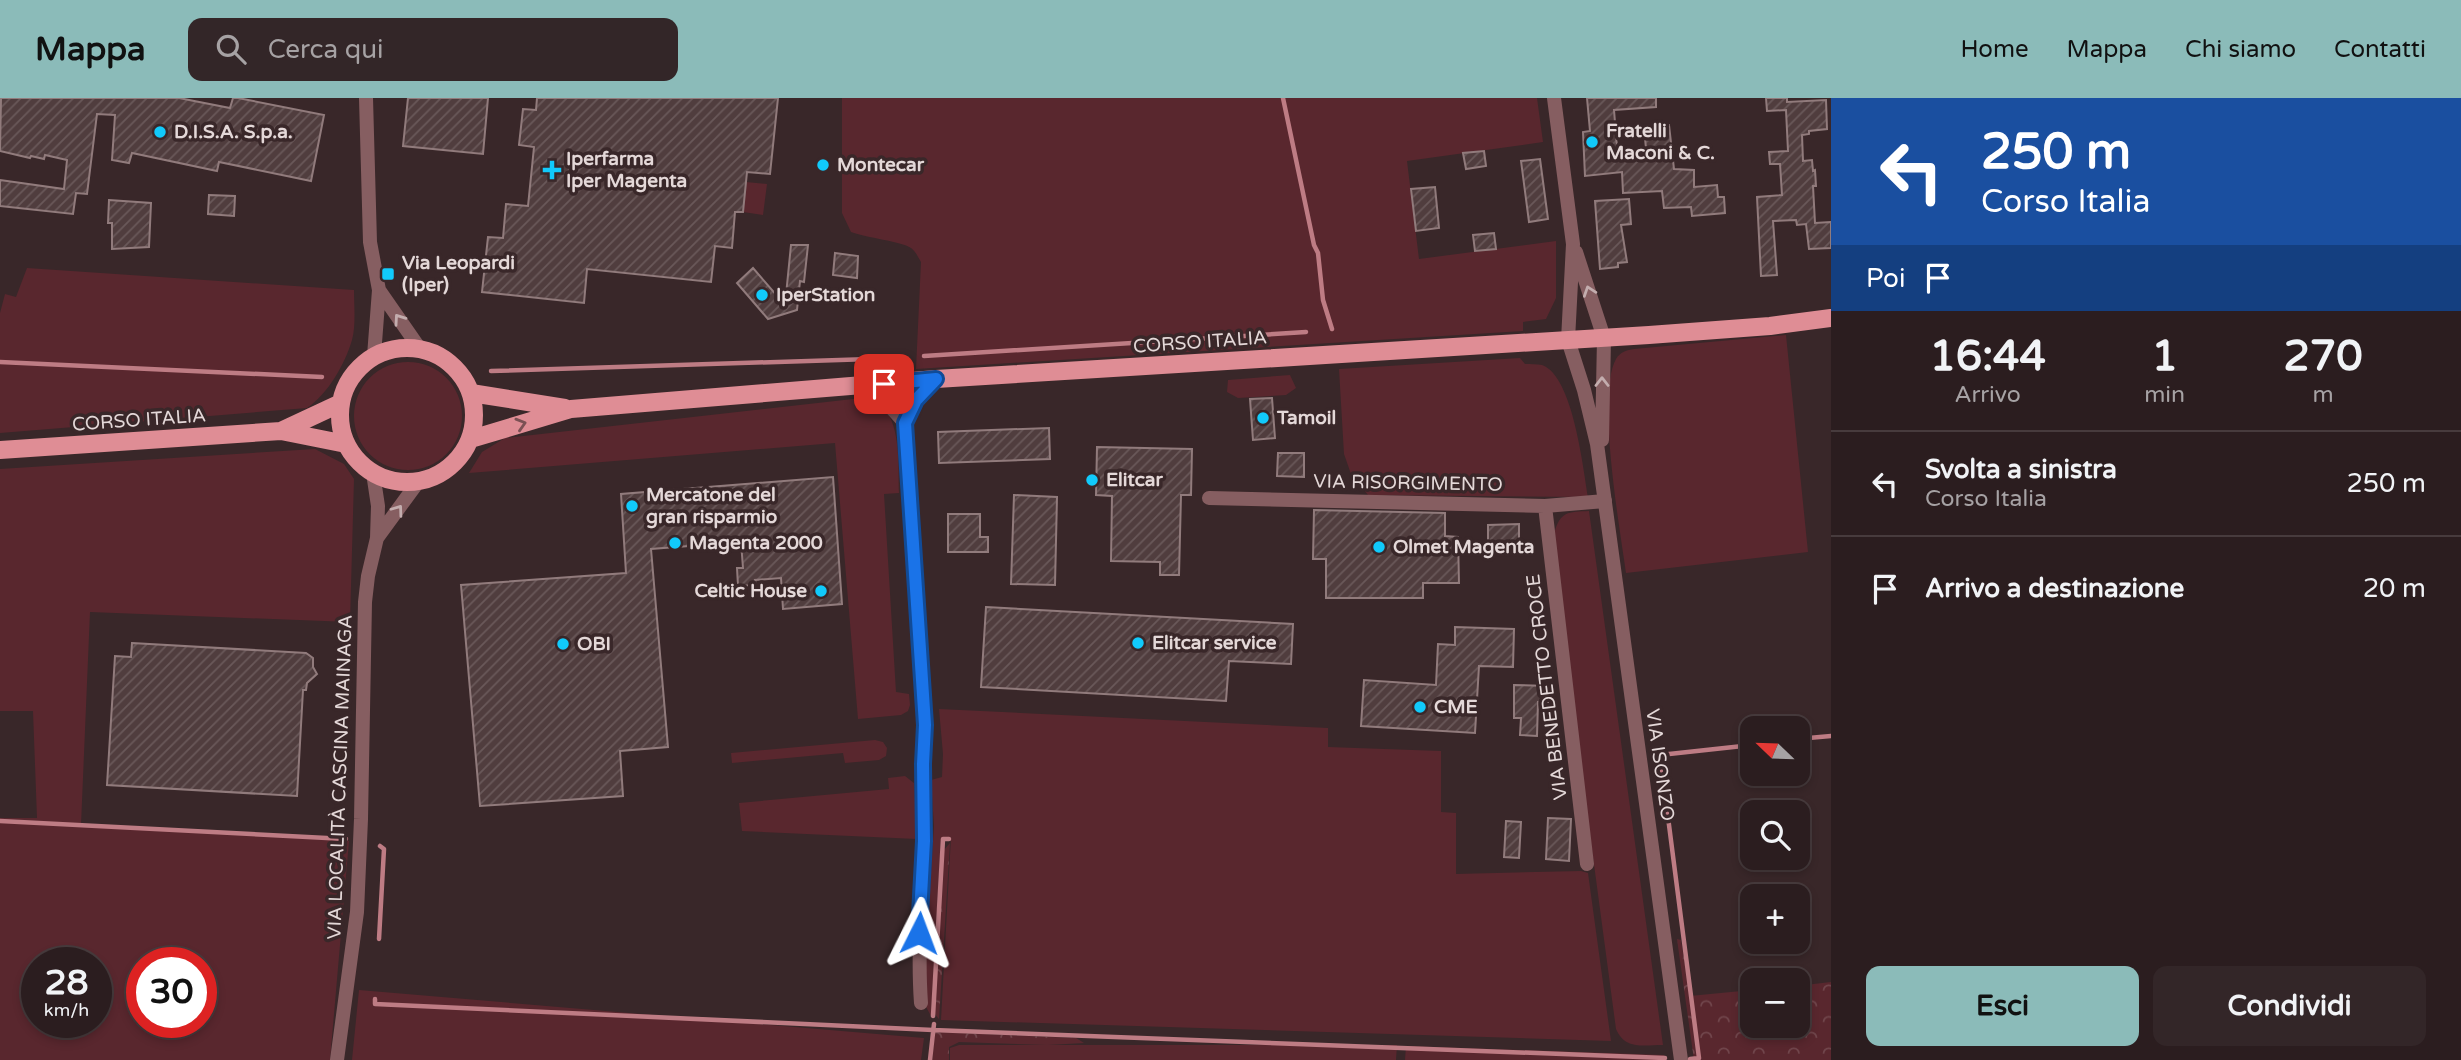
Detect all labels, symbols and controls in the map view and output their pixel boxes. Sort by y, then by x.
search box [188,18,678,81]
text: Mappa [35,30,146,69]
icon: search [212,30,250,68]
text: Cerca qui [268,34,384,65]
text: Home [1961,35,2029,64]
text: Mappa [2067,35,2147,64]
text: Chi siamo [2185,35,2296,64]
text: Contatti [2334,35,2426,64]
place label: Fratelli Maconi & C. [1606,120,1715,164]
place label: D.I.S.A. S.p.a. [174,121,293,144]
text: 250 m [1981,123,2131,182]
marker: D.I.S.A. S.p.a. [152,124,168,140]
icon: left [1866,126,1957,217]
marker: Fratelli Maconi & C. [1584,134,1600,150]
place label: Iperfarma Iper Magenta [566,148,687,193]
place label: Montecar [837,154,925,176]
marker: Montecar [815,157,831,173]
marker: Iperfarma Iper Magenta [544,162,560,178]
text: Corso Italia [1981,183,2150,221]
place label: Via Leopardi (Iper) [402,252,515,297]
icon: arrive [1919,259,1957,297]
text: Poi [1866,263,1905,294]
marker: Via Leopardi (Iper) [380,266,396,282]
place label: IperStation [776,284,875,307]
one-way arrow [1583,285,1597,297]
marker: IperStation [754,287,770,303]
one-way arrow [395,314,407,327]
street label: CORSO ITALIA [1132,326,1268,358]
text: 16:44 [1929,331,2046,382]
text: 1 [2151,331,2178,382]
text: 270 [2283,331,2363,382]
pin [854,354,914,414]
icon: arrive [865,365,903,403]
one-way arrow [1594,376,1610,387]
text: Arrivo [1954,381,2021,409]
text: min [2144,381,2185,409]
text: m [2312,381,2334,409]
street label: CORSO ITALIA [71,404,207,436]
place label: Tamoil [1276,407,1336,429]
marker: Tamoil [1255,410,1271,426]
one-way arrow [515,417,527,432]
text: Svolta a sinistra [1925,454,2117,485]
icon: left [1866,465,1904,503]
text: 250 m [2346,468,2426,499]
place label: Elitcar [1106,469,1164,491]
street label: VIA RISORGIMENTO [1313,470,1503,496]
marker: Elitcar [1084,472,1100,488]
place label: Mercatone del gran risparmio [646,484,777,529]
text: Corso Italia [1925,485,2047,513]
marker: Mercatone del gran risparmio [624,498,640,514]
one-way arrow [389,505,402,518]
place label: Magenta 2000 [689,532,823,555]
marker: Magenta 2000 [667,535,683,551]
place label: Olmet Magenta [1393,536,1534,559]
marker: Olmet Magenta [1371,539,1387,555]
icon: arrive [1866,570,1904,608]
street label: VIA BENEDETTO CROCE [1522,573,1572,801]
text: Arrivo a destinazione [1925,573,2184,604]
text: 20 m [2363,573,2426,604]
place label: Celtic House [694,580,807,602]
marker: Celtic House [813,583,829,599]
street label: VIA LOCALITÀ CASCINA MAINAGA [322,614,357,940]
place label: Elitcar service [1152,632,1277,654]
place label: OBI [577,633,611,655]
marker: Elitcar service [1130,635,1146,651]
marker: OBI [555,636,571,652]
place label: CME [1434,696,1478,718]
marker: CME [1412,699,1428,715]
street label: VIA ISONZO [1641,707,1679,823]
north arrow [1740,716,1810,786]
map controls [1740,716,1810,1038]
button: search [1740,800,1810,870]
button: + [1740,884,1810,954]
position arrow [882,896,956,970]
speed limit sign: 30 [126,947,217,1038]
text: 28 [45,962,88,1004]
button: Esci [1866,966,2139,1046]
button: Condividi [2153,966,2426,1046]
button: − [1740,968,1810,1038]
text: km/h [44,999,89,1021]

